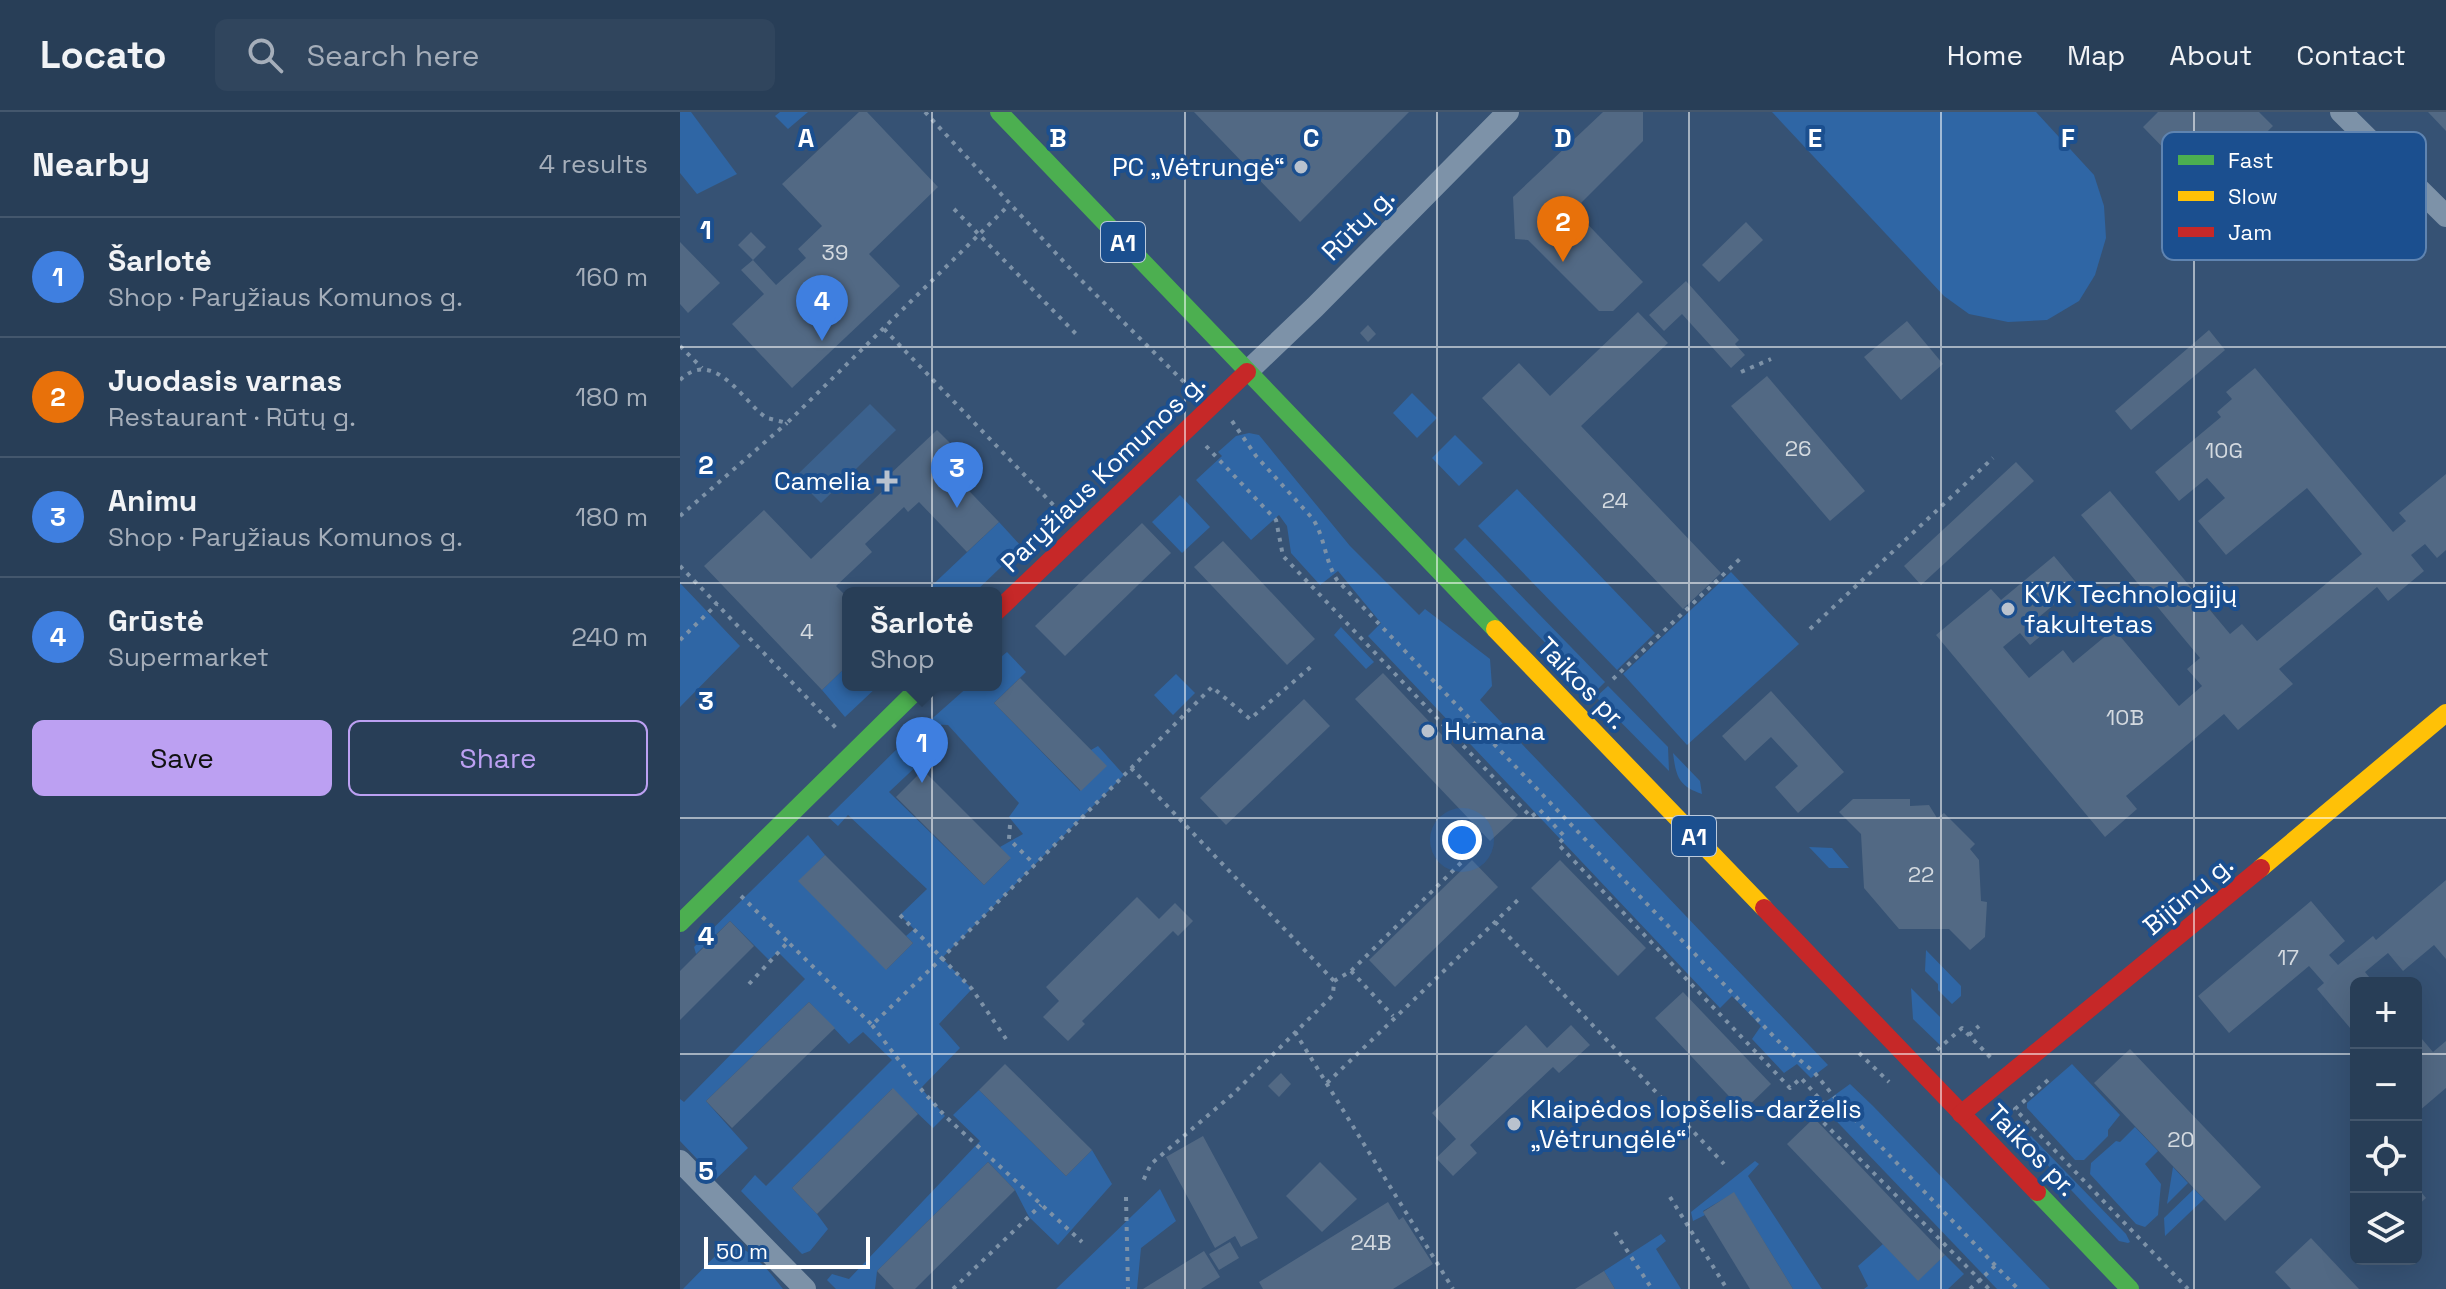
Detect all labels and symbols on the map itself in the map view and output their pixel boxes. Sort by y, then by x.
text: A [798,121,815,155]
text: B [1049,121,1067,155]
text: C [1303,121,1319,155]
text: D [1554,121,1572,155]
text: E [1808,121,1822,155]
text: F [2061,121,2075,155]
legend [2162,132,2426,260]
text: Fast [2228,146,2274,174]
place label: PC „Vėtrungė“ [1112,150,1285,184]
marker: PC „Vėtrungė“ [1292,158,1310,176]
street label: Rūtų g. [1314,180,1402,268]
text: Slow [2228,182,2278,210]
pin: 2 [1537,196,1589,262]
text: 1 [700,213,712,247]
text: Jam [2228,218,2272,246]
road number: A1 [1101,222,1145,262]
house number: 39 [822,238,848,266]
pin: 4 [796,275,848,341]
street label: Paryžiaus Komunos g. [993,366,1213,580]
house number: 26 [1785,434,1811,462]
house number: 10G [2205,436,2243,464]
pin: 3 [931,442,983,508]
text: 2 [698,448,714,482]
place label: Camelia [774,464,871,498]
marker: Camelia [878,472,896,490]
house number: 24 [1602,486,1628,514]
place label: KVK Technologijų fakultetas [2024,577,2237,641]
marker: KVK Technologijų fakultetas [1999,600,2017,618]
house number: 4 [800,617,814,645]
street label: Taikos pr. [1530,630,1634,736]
text: 3 [698,684,714,718]
house number: 10B [2106,703,2144,731]
place label: Humana [1444,714,1545,748]
pin: 1 [896,717,948,783]
marker: Humana [1419,722,1437,740]
road number: A1 [1672,816,1716,856]
your location [1442,820,1482,860]
street label: Bijūnų g. [2136,847,2240,943]
house number: 22 [1908,860,1934,888]
text: 4 [698,919,714,953]
house number: 17 [2277,943,2299,971]
place label: Klaipėdos lopšelis-darželis „Vėtrungėlė“ [1530,1092,1862,1156]
street label: Taikos pr. [1980,1097,2084,1203]
marker: Klaipėdos lopšelis-darželis „Vėtrungėlė“ [1505,1115,1523,1133]
house number: 20 [2167,1125,2195,1153]
text: 5 [698,1154,714,1188]
house number: 24B [1351,1228,1391,1256]
scale bar [704,1233,870,1269]

